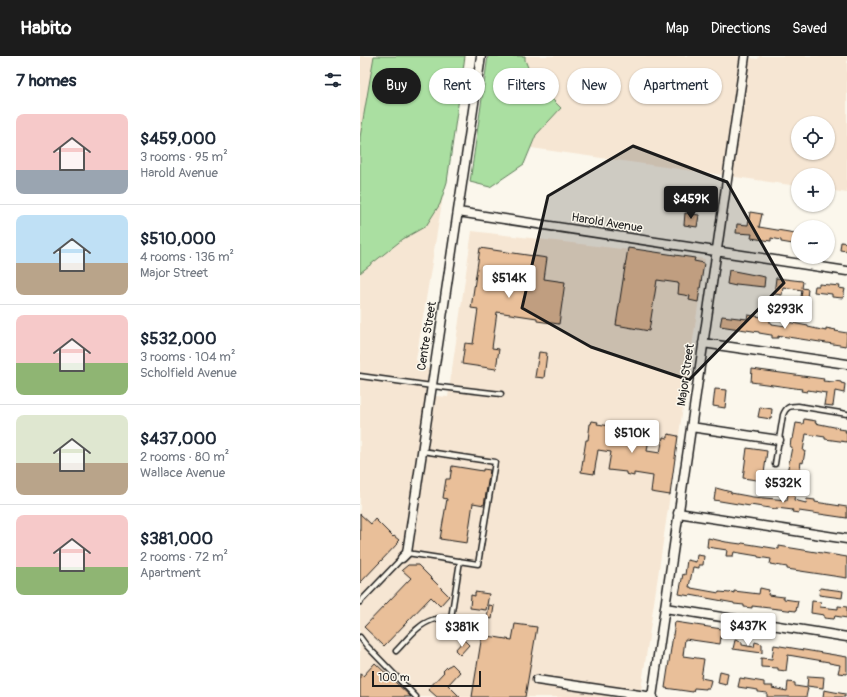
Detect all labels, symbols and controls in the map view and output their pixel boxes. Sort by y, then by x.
text: Habito [20,16,71,40]
text: Map [666,20,689,37]
text: Directions [711,20,770,37]
text: Saved [792,20,827,37]
chip: Buy [372,68,421,104]
chip: Rent [429,68,485,104]
chip: Filters [493,68,559,104]
chip: New [567,68,621,104]
chip: Apartment [629,68,722,104]
icon: filters [322,69,344,91]
text: 7 homes [16,70,76,91]
map controls [791,116,835,264]
button: locate [791,116,835,160]
text: $459,000 [140,128,216,149]
icon: home [48,130,96,178]
text: 3 rooms · 95 m² [140,149,228,165]
text: Harold Avenue [140,165,218,181]
button: + [791,168,835,212]
pin: $459K [663,186,719,220]
text: $459K [673,191,709,207]
street label: Harold Avenue [570,210,644,236]
button: − [791,220,835,264]
text: $510,000 [140,228,216,249]
icon: home [48,231,96,279]
text: 4 rooms · 136 m² [140,249,234,265]
text: Major Street [140,265,208,281]
pin: $514K [481,265,537,299]
text: $514K [492,270,526,286]
pin: $293K [757,296,813,330]
street label: Centre Street [414,300,440,372]
text: $293K [767,301,803,317]
text: $532,000 [140,328,217,349]
icon: home [48,331,96,379]
street label: Major Street [674,343,698,407]
text: 3 rooms · 104 m² [140,349,235,365]
text: Scholfield Avenue [140,365,237,381]
pin: $510K [604,420,660,454]
text: $510K [614,425,650,441]
text: $437,000 [140,428,217,449]
icon: home [48,431,96,479]
text: 2 rooms · 80 m² [140,449,229,465]
text: Wallace Avenue [140,465,225,481]
pin: $532K [755,470,811,504]
text: $532K [765,475,801,491]
text: $381,000 [140,528,213,549]
icon: home [48,531,96,579]
text: 2 rooms · 72 m² [140,549,228,565]
text: Apartment [140,565,201,581]
pin: $437K [720,613,776,647]
pin: $381K [434,614,490,648]
text: $437K [730,618,766,634]
text: $381K [445,619,479,635]
scale bar [372,669,481,688]
text: 100 m [378,671,409,684]

